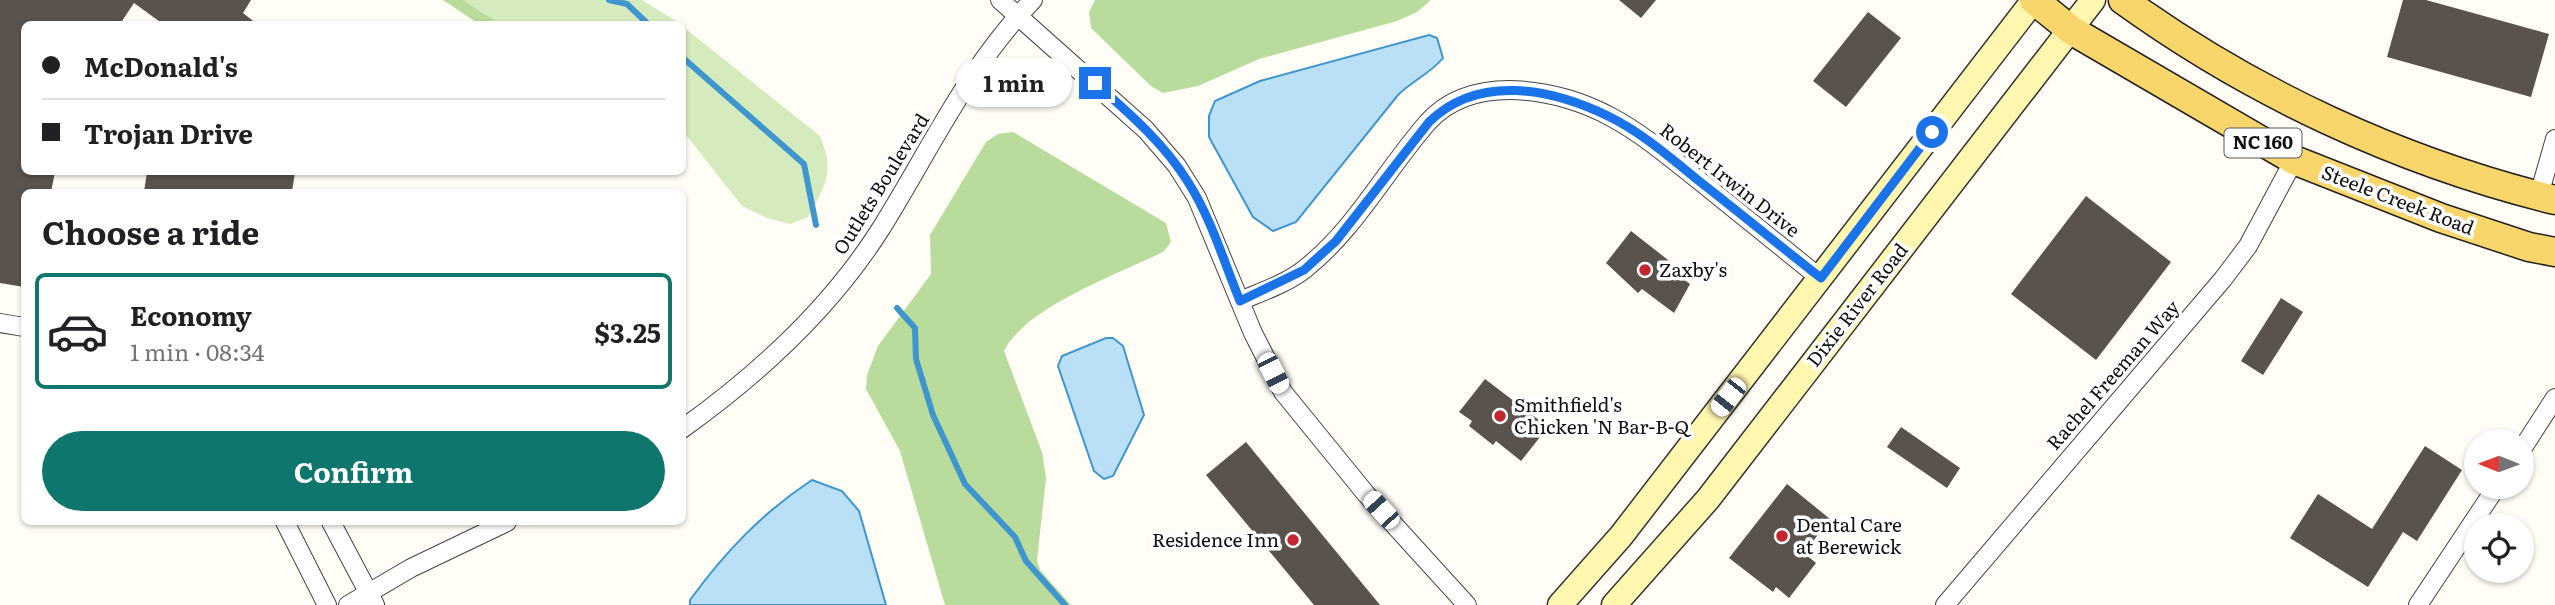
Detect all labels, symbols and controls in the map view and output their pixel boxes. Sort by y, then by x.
text: McDonald's [84,46,238,85]
callout: 1 min [955,58,1070,108]
text: 1 min [983,65,1045,99]
route end [1079,67,1111,99]
street label: Outlets Boulevard [825,107,935,260]
text: Trojan Drive [84,113,253,152]
street label: Robert Irwin Drive [1655,115,1807,243]
route start [1916,116,1948,148]
road number: NC 160 [2224,128,2302,158]
street label: Steele Creek Road [2318,157,2479,241]
text: Choose a ride [42,207,259,255]
street label: Dixie River Road [1799,236,1914,372]
place label: Zaxby's [1659,255,1727,283]
marker: Zaxby's [1637,262,1653,278]
street label: Rachel Freeman Way [2039,293,2185,455]
text: Economy [130,295,252,334]
icon: car [46,300,109,363]
text: $3.25 [594,312,661,351]
text: 1 min · 08:34 [130,334,264,368]
car [1255,350,1292,396]
car [1707,374,1750,420]
place label: Smithfield's Chicken 'N Bar-B-Q [1514,390,1691,440]
marker: Smithfield's Chicken 'N Bar-B-Q [1492,408,1508,424]
north arrow [2464,429,2534,499]
map controls [2464,429,2534,583]
button: Confirm [42,431,665,511]
car [1360,487,1403,533]
place label: Dental Care at Berewick [1796,510,1902,560]
button: locate [2464,513,2534,583]
place label: Residence Inn [1152,525,1279,553]
marker: Dental Care at Berewick [1774,528,1790,544]
marker: Residence Inn [1285,532,1301,548]

